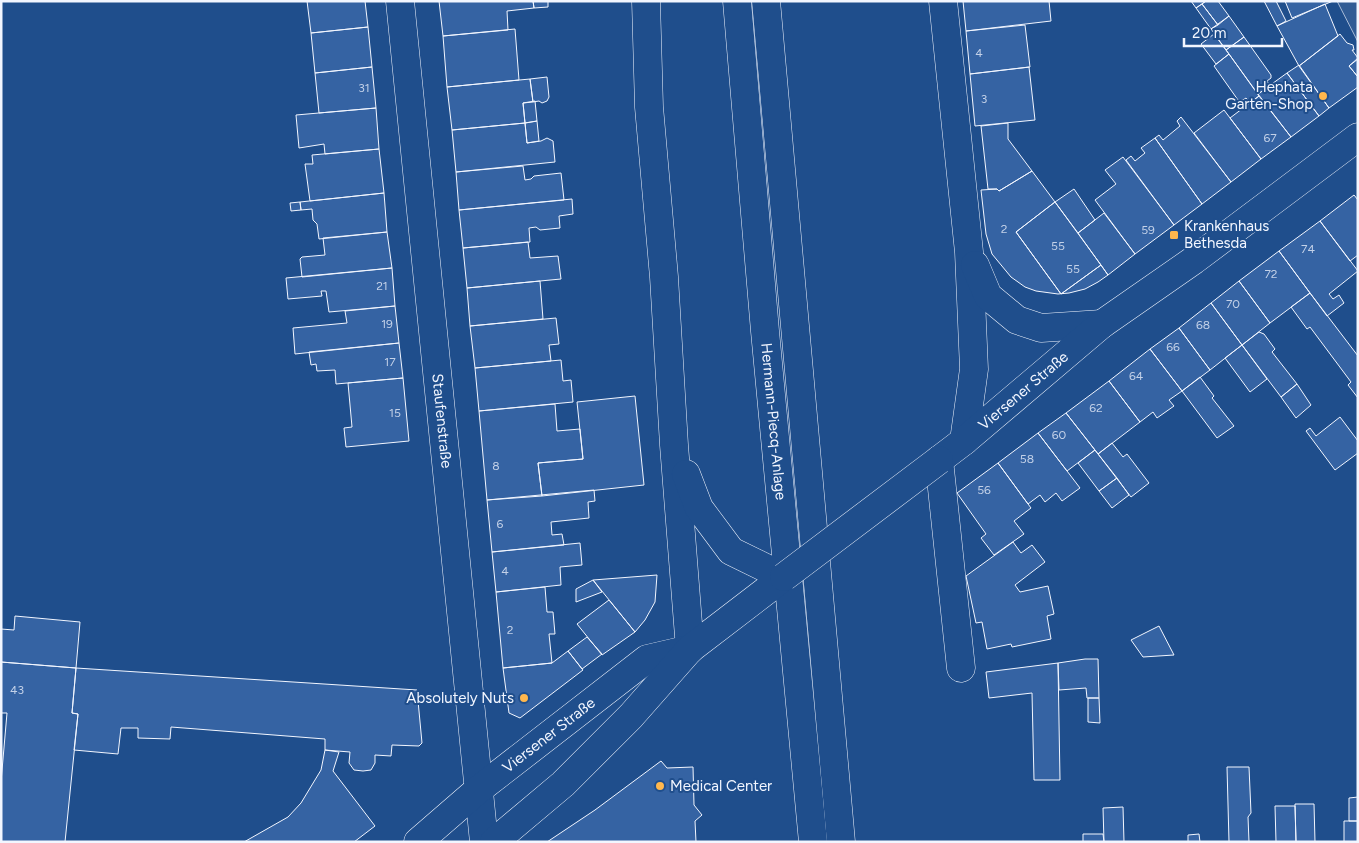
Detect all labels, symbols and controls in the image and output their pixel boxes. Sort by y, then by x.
scale bar [1184,15,1282,47]
text: 20 m [1192,24,1226,42]
house number: 4 [975,46,983,60]
place label: Hephata Garten-Shop [1225,78,1313,113]
house number: 31 [358,81,370,95]
marker: Hephata Garten-Shop [1317,90,1329,102]
house number: 3 [981,92,987,106]
house number: 67 [1263,131,1277,145]
place label: Krankenhaus Bethesda [1184,217,1269,252]
house number: 2 [1001,222,1007,236]
house number: 59 [1141,223,1155,237]
marker: Krankenhaus Bethesda [1168,229,1180,241]
house number: 55 [1051,239,1065,253]
house number: 74 [1301,242,1315,256]
house number: 55 [1066,262,1080,276]
house number: 72 [1264,267,1278,281]
house number: 21 [376,279,388,293]
house number: 70 [1226,297,1240,311]
house number: 19 [381,317,393,331]
house number: 68 [1196,318,1210,332]
house number: 66 [1166,340,1180,354]
street label: Hermann-Piecq-Anlage [757,342,790,501]
street label: Viersener Straße [975,348,1072,434]
house number: 17 [384,355,396,369]
house number: 64 [1129,369,1144,383]
street label: Staufenstraße [428,373,456,469]
house number: 62 [1089,401,1103,415]
house number: 15 [389,406,401,420]
house number: 60 [1052,428,1067,442]
house number: 58 [1020,452,1034,466]
house number: 8 [492,459,500,473]
house number: 56 [977,483,991,497]
house number: 6 [497,517,504,531]
house number: 4 [501,564,509,578]
house number: 2 [507,623,513,637]
house number: 43 [10,683,24,697]
place label: Absolutely Nuts [406,689,514,707]
marker: Absolutely Nuts [518,692,530,704]
street label: Viersener Straße [499,694,599,777]
place label: Medical Center [670,777,772,795]
marker: Medical Center [654,780,666,792]

